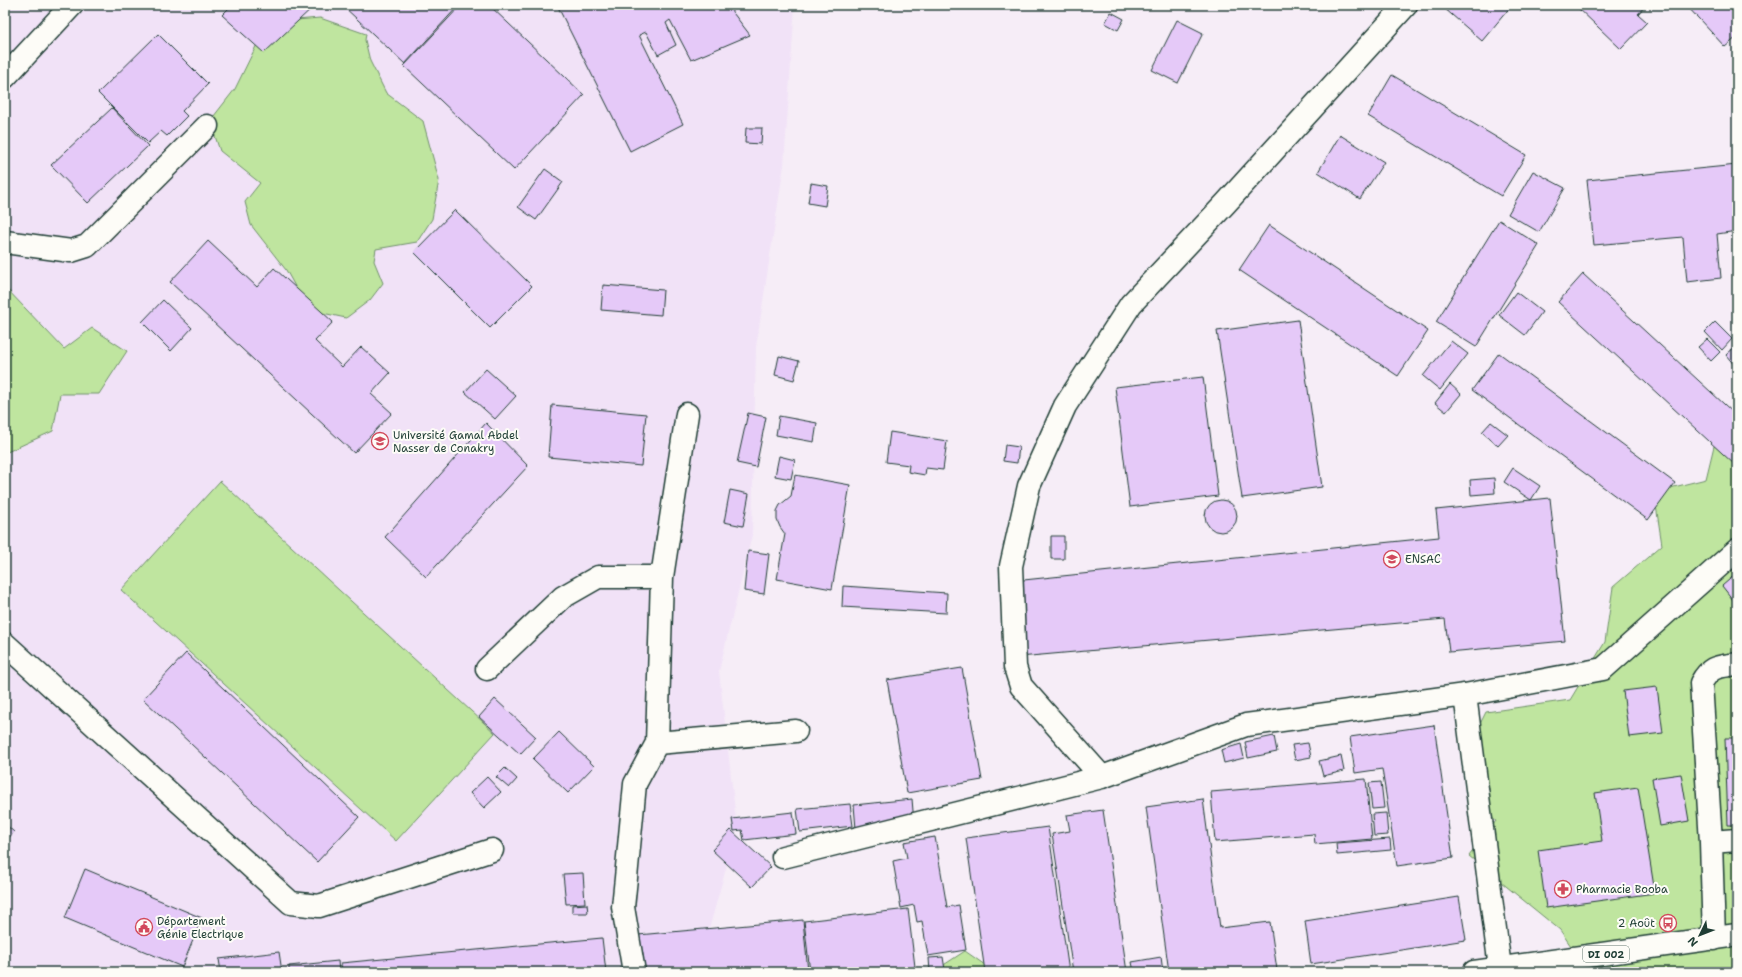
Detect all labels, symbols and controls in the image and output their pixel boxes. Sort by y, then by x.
place label: Université Gamal Abdel Nasser de Conakry [393,428,519,456]
school or university icon: Université Gamal Abdel Nasser de Conakry [370,431,390,451]
school or university icon: ENSAC [1382,549,1402,569]
place label: ENSAC [1405,552,1441,567]
pharmacy icon: Pharmacie Booba [1553,879,1573,899]
place label: Pharmacie Booba [1576,882,1668,897]
bus stop icon: 2 Août [1658,913,1678,933]
place label: Département Génie Electrique [157,914,244,942]
north arrow [1680,915,1720,955]
place label: 2 Août [1618,916,1655,931]
public building icon: Département Génie Electrique [134,917,154,937]
text: N [1684,933,1702,950]
road number: DI 002 [1583,946,1629,962]

